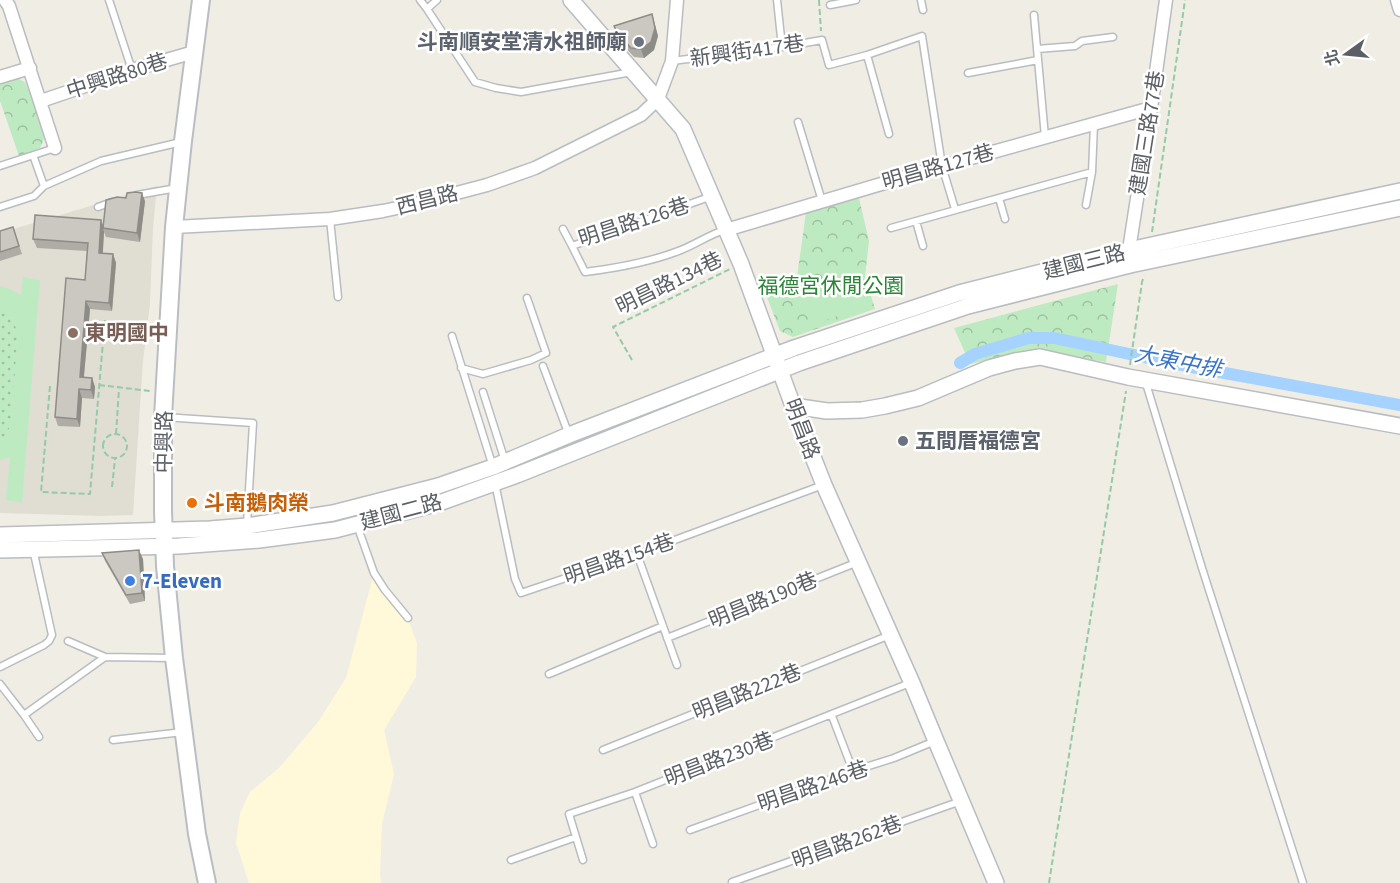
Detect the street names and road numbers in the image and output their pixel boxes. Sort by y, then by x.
street label: 新興街417巷 [688,28,806,74]
street label: 中興路80巷 [62,46,172,106]
street label: 建國三路77巷 [1122,68,1172,198]
street label: 明昌路127巷 [878,137,998,197]
street label: 西昌路 [393,178,461,222]
street label: 明昌路126巷 [575,190,693,254]
street label: 建國三路 [1040,237,1128,287]
street label: 明昌路134巷 [611,244,727,322]
street label: 明昌路 [777,394,827,464]
street label: 中興路 [148,410,180,474]
street label: 建國二路 [357,487,445,537]
street label: 明昌路154巷 [560,526,678,592]
street label: 明昌路190巷 [704,564,822,636]
street label: 明昌路222巷 [688,656,806,728]
street label: 明昌路230巷 [660,724,778,794]
street label: 明昌路246巷 [754,753,872,819]
street label: 明昌路262巷 [788,808,906,876]

